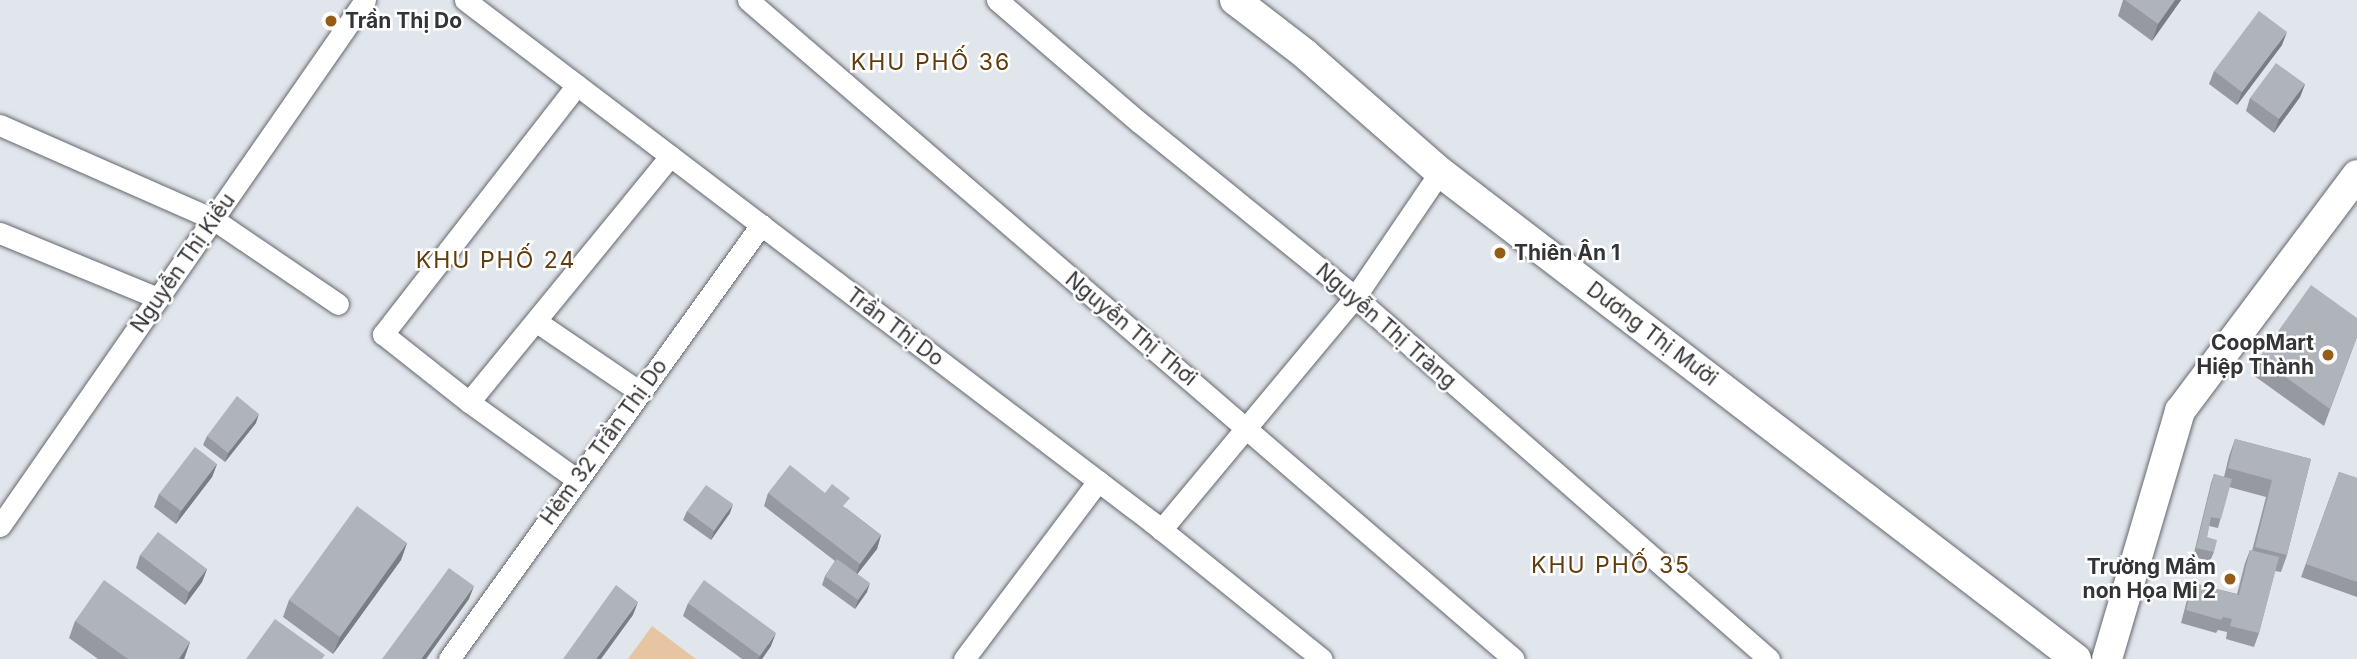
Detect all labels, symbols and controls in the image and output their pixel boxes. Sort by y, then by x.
place label: Trần Thị Do [345,8,462,34]
marker: Trần Thị Do [323,13,339,29]
district label: KHU PHỐ 36 [852,48,1010,76]
street label: Nguyễn Thị Kiểu [126,189,240,337]
place label: Thiên Ân 1 [1514,240,1620,266]
marker: Thiên Ân 1 [1492,245,1508,261]
district label: KHU PHỐ 24 [417,246,575,274]
street label: Nguyễn Thị Tràng [1311,258,1461,394]
street label: Nguyễn Thị Thơi [1060,267,1202,391]
street label: Dương Thị Mười [1582,277,1722,391]
street label: Trần Thị Do [841,282,949,372]
place label: CoopMart Hiệp Thành [2196,330,2314,380]
marker: CoopMart Hiệp Thành [2320,347,2336,363]
street label: Hẻm 32 Trần Thị Do [535,354,673,530]
district label: KHU PHỐ 35 [1532,551,1690,579]
place label: Trường Mầm non Họa Mi 2 [2083,554,2216,604]
marker: Trường Mầm non Họa Mi 2 [2222,571,2238,587]

